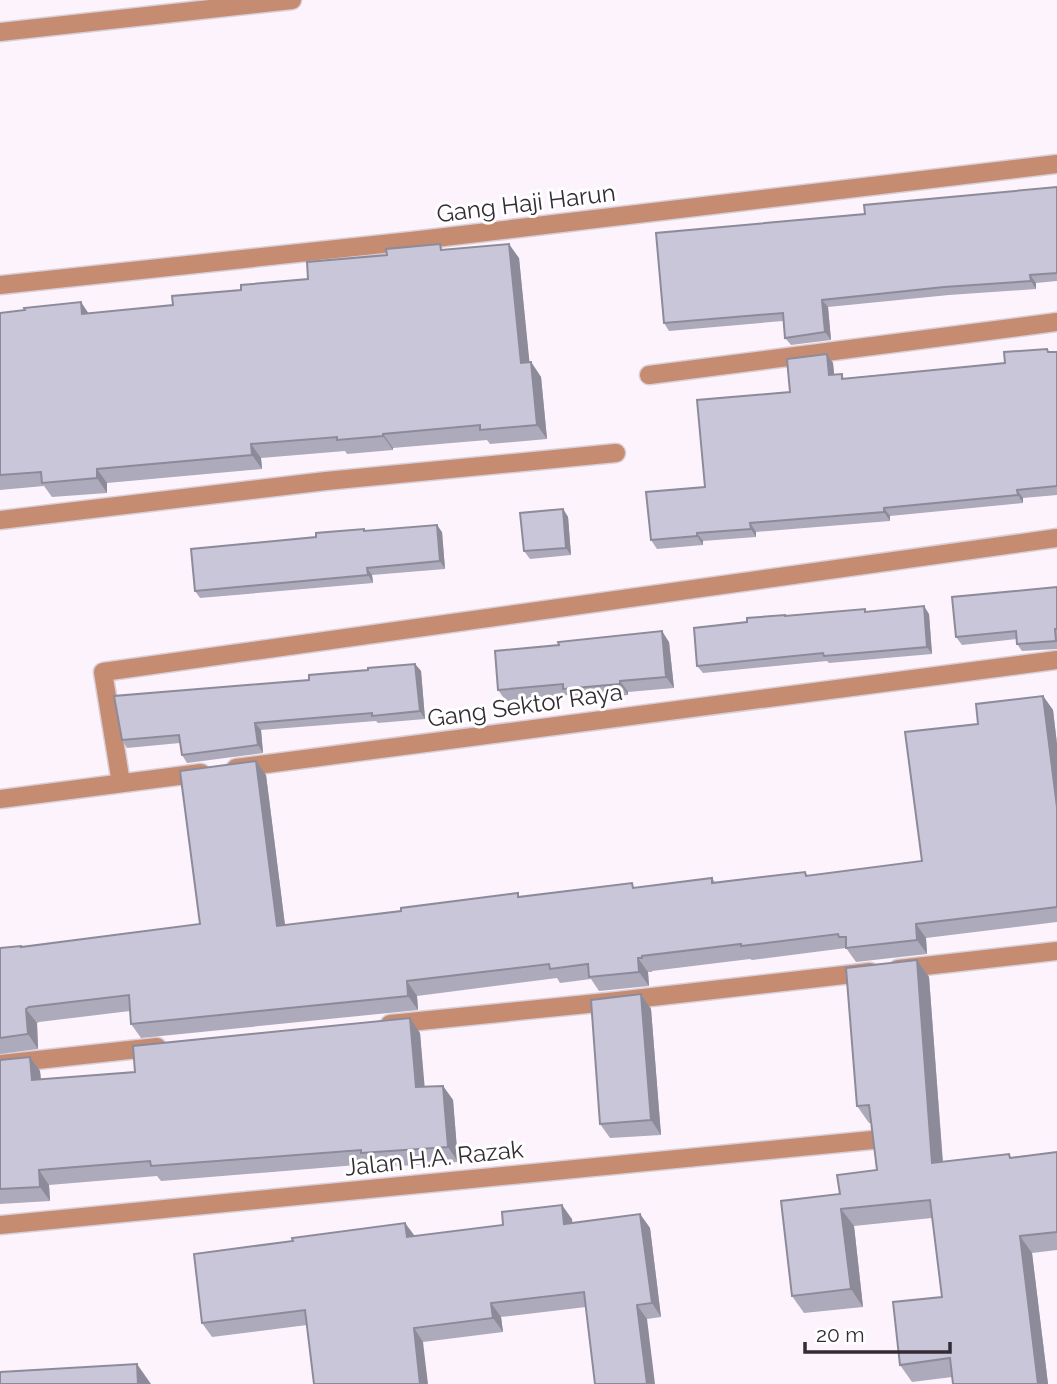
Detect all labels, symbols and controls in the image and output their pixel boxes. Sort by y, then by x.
street label: Gang Haji Harun [435,178,617,228]
street label: Gang Sektor Raya [426,677,624,733]
street label: Jalan H.A. Razak [343,1134,525,1182]
scale bar [805,1310,950,1354]
text: 20 m [816,1322,864,1347]

